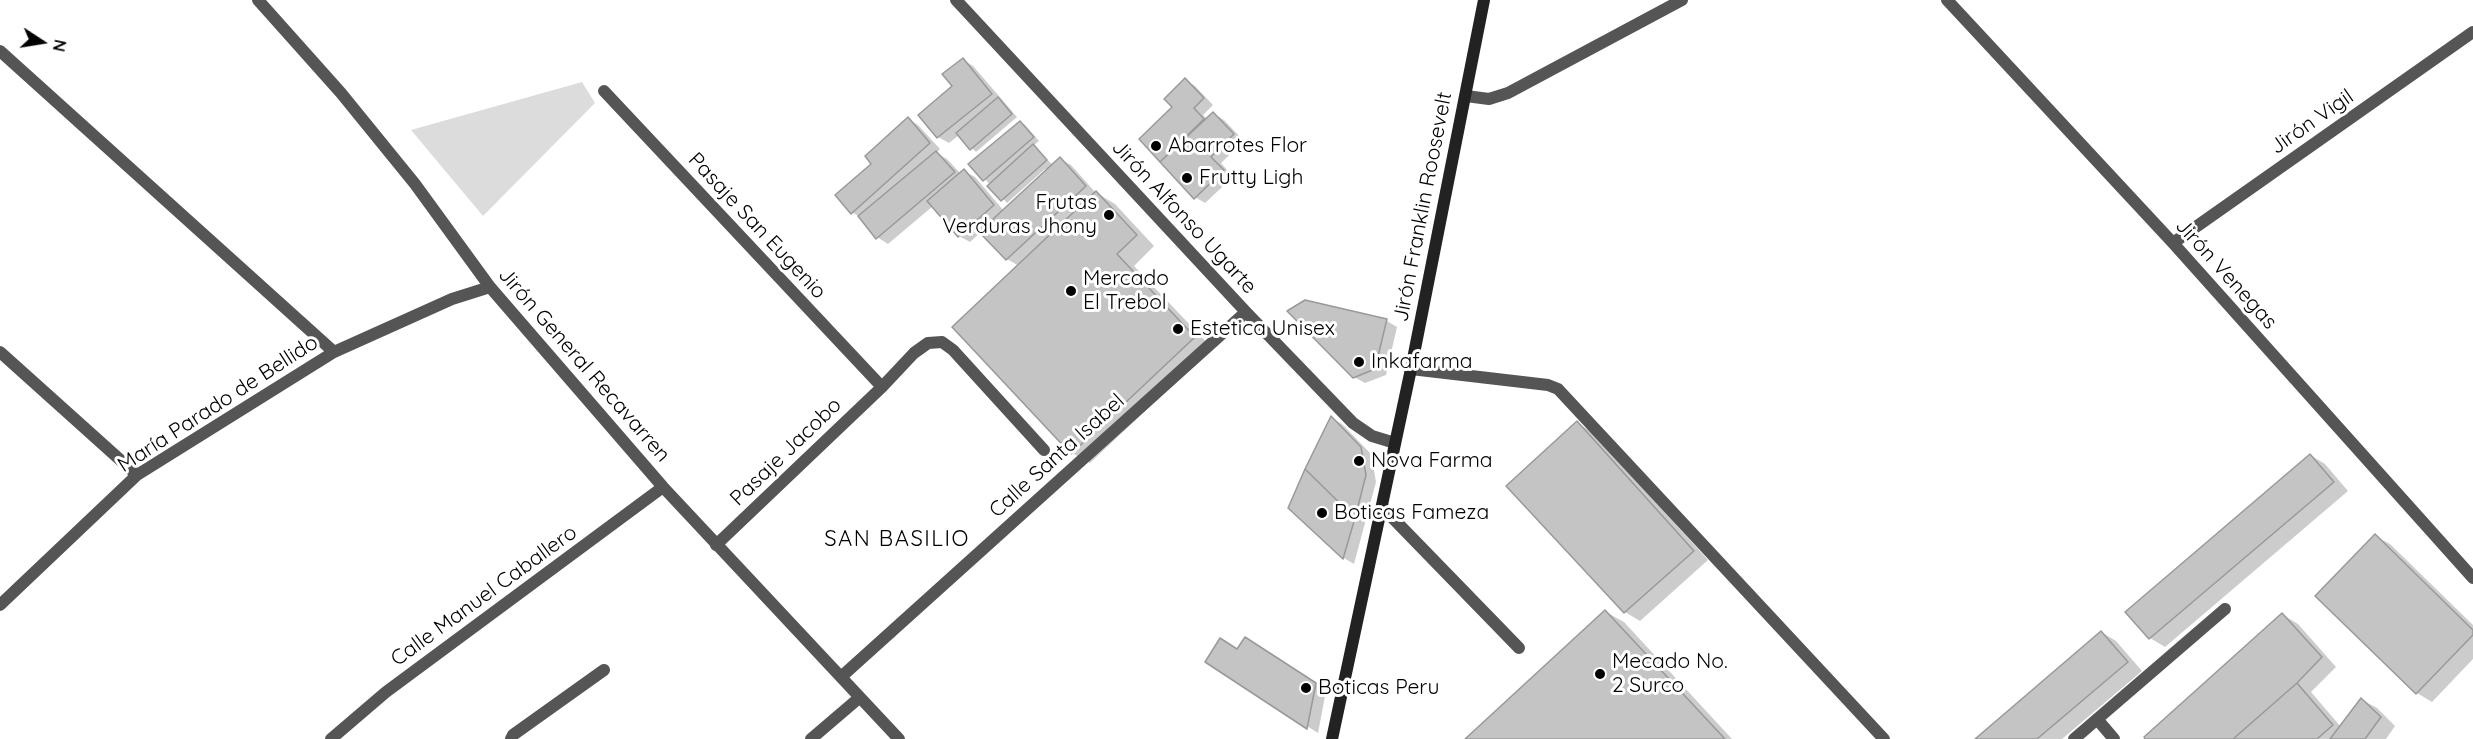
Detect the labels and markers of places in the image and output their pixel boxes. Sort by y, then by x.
place label: Abarrotes Flor [1168,133,1307,159]
marker: Abarrotes Flor [1149,139,1163,153]
place label: Frutty Ligh [1199,165,1303,191]
marker: Frutty Ligh [1180,171,1194,185]
place label: Frutas Verduras Jhony [942,190,1097,240]
marker: Frutas Verduras Jhony [1102,208,1116,222]
place label: Mercado El Trebol [1083,266,1169,316]
marker: Mercado El Trebol [1064,284,1078,298]
place label: Estetica Unisex [1190,316,1335,342]
marker: Estetica Unisex [1171,322,1185,336]
place label: Inkafarma [1371,349,1473,375]
marker: Inkafarma [1352,355,1366,369]
place label: Nova Farma [1371,448,1493,474]
marker: Nova Farma [1352,454,1366,468]
place label: Boticas Fameza [1334,500,1489,526]
marker: Boticas Fameza [1315,506,1329,520]
place label: Mecado No. 2 Surco [1612,649,1728,699]
marker: Mecado No. 2 Surco [1593,667,1607,681]
place label: Boticas Peru [1318,675,1439,701]
marker: Boticas Peru [1299,681,1313,695]

